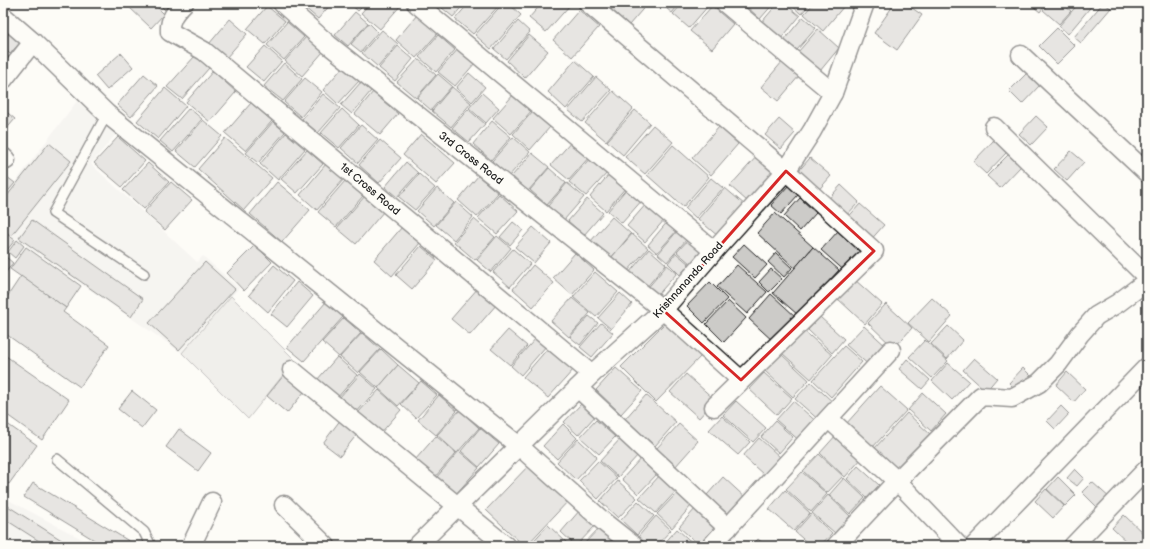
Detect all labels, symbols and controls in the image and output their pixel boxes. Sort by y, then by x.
street label: 3rd Cross Road [436,129,506,187]
street label: 1st Cross Road [337,160,403,218]
street label: Krishnananda Road [650,239,726,321]

